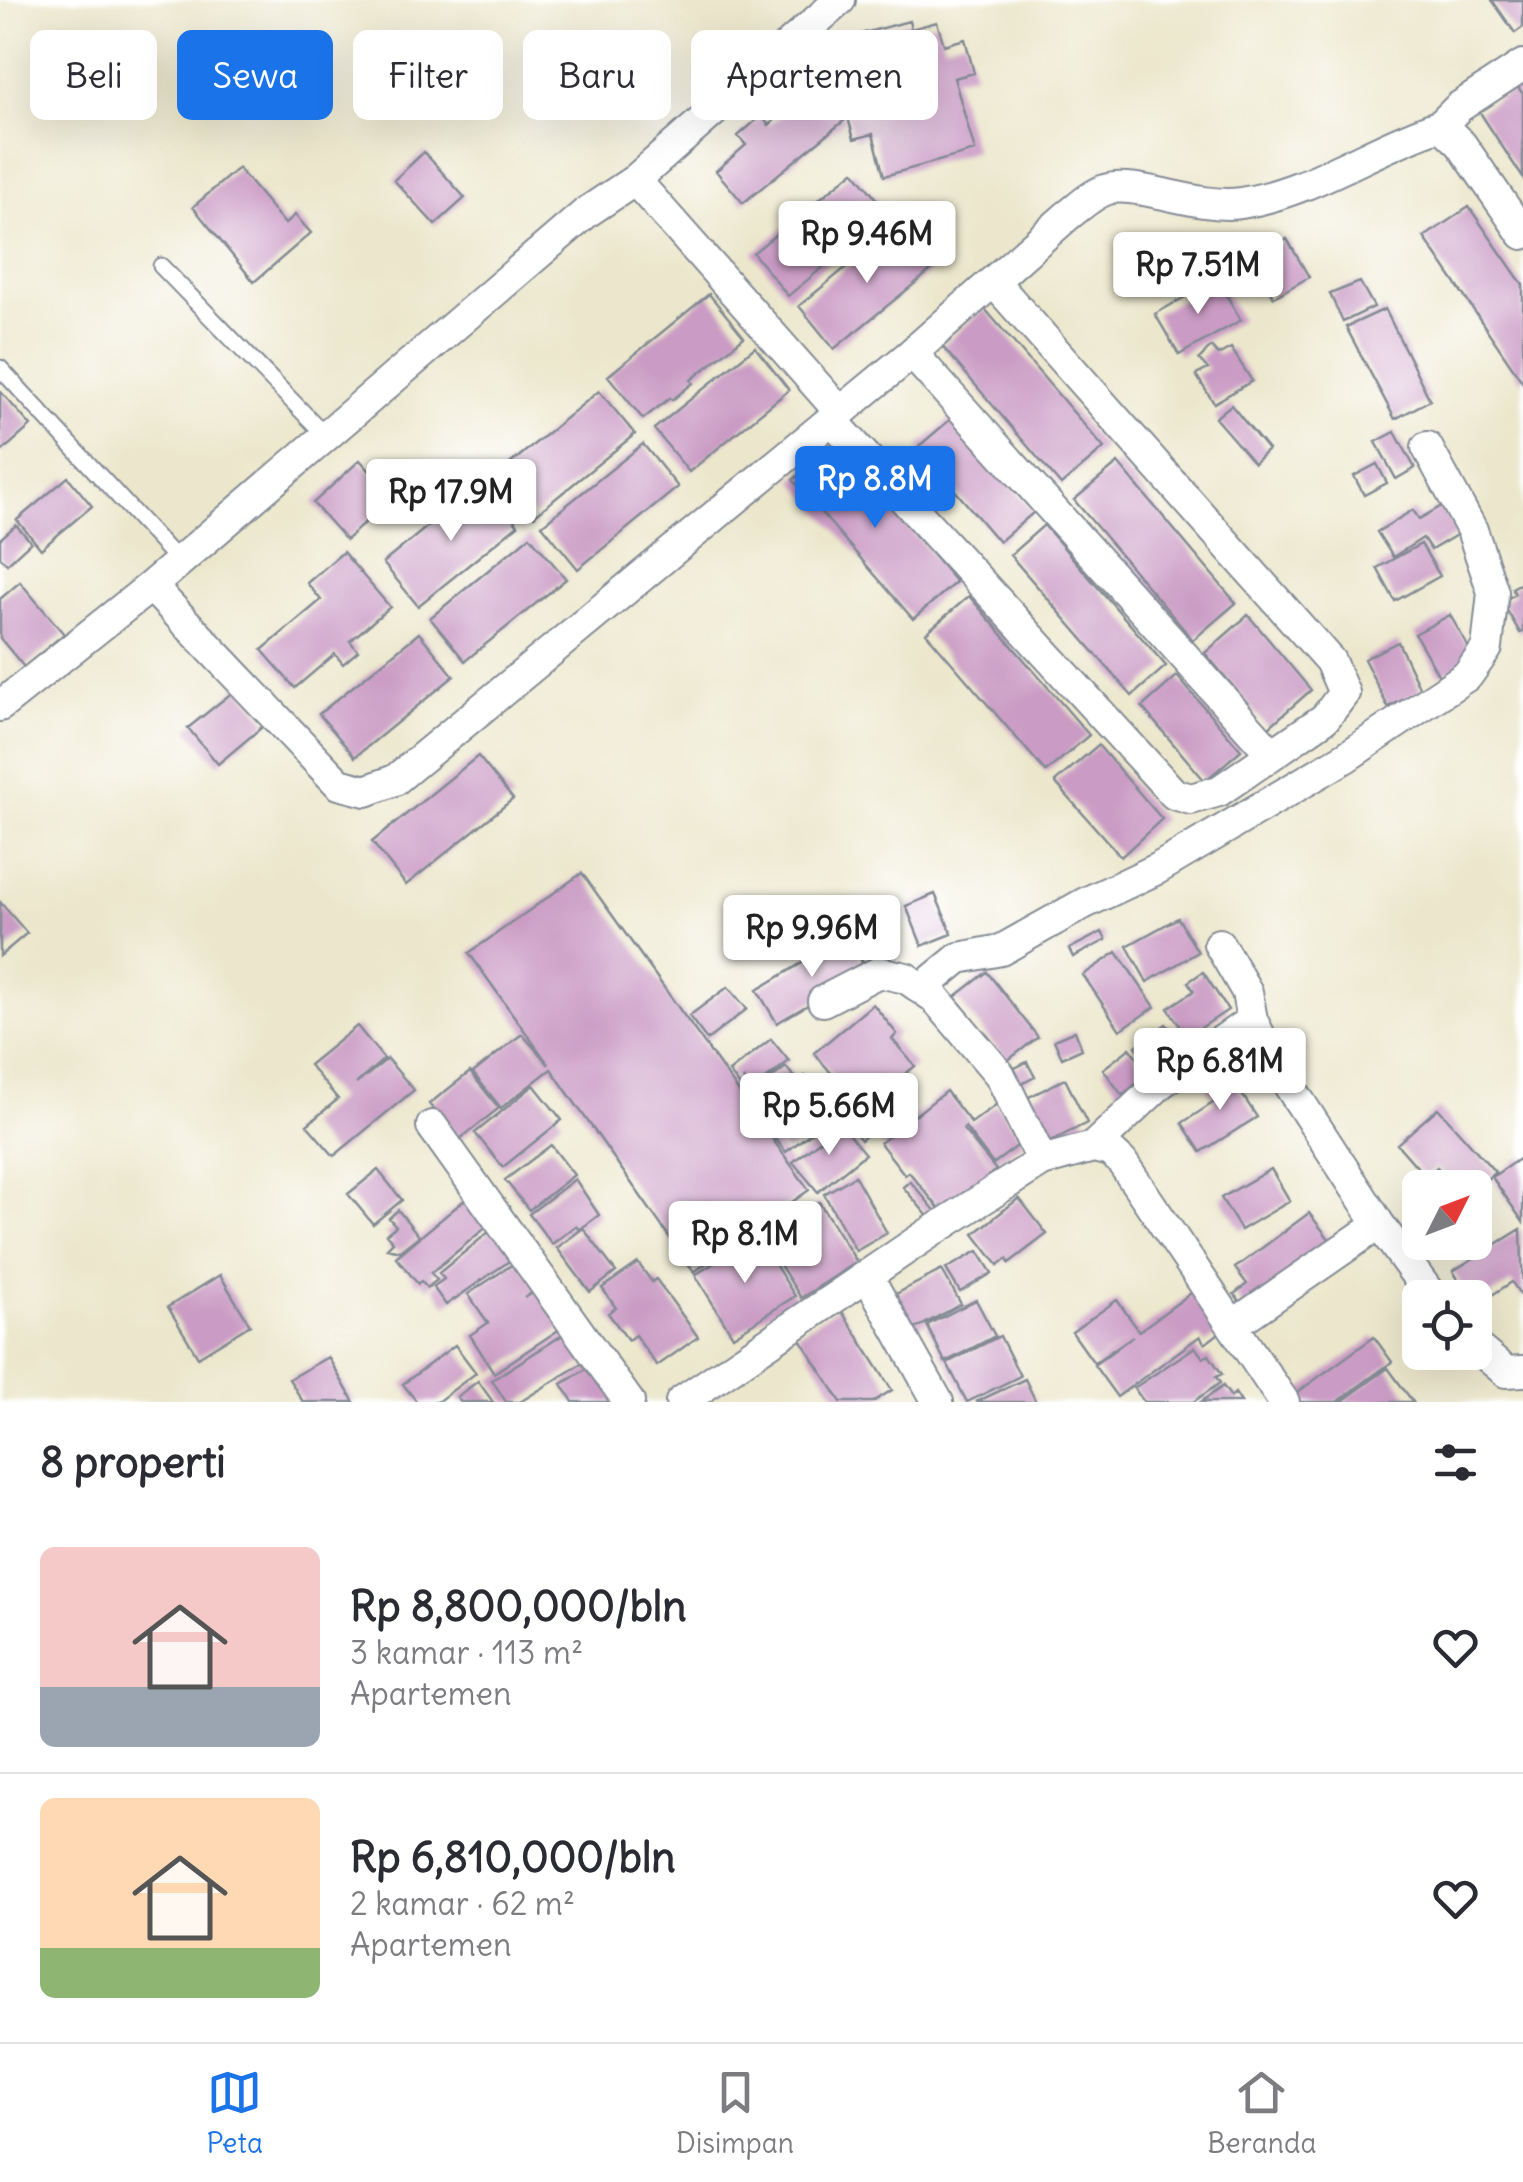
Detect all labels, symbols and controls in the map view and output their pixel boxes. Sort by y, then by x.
chip: Beli [30,30,157,120]
chip: Sewa [177,30,333,120]
chip: Filter [353,30,503,120]
chip: Baru [523,30,671,120]
chip: Apartemen [691,30,938,120]
pin: Rp 9.46M [764,201,970,286]
text: Rp 9.46M [801,213,933,254]
pin: Rp 7.51M [1095,232,1301,317]
text: Rp 7.51M [1135,244,1261,285]
pin: Rp 8.8M [783,446,967,531]
text: Rp 8.8M [817,458,933,499]
pin: Rp 17.9M [348,459,554,544]
text: Rp 17.9M [388,471,514,512]
pin: Rp 9.96M [709,895,915,980]
text: Rp 9.96M [745,907,879,948]
pin: Rp 6.81M [1117,1028,1323,1113]
text: Rp 6.81M [1156,1040,1284,1081]
pin: Rp 5.66M [726,1073,932,1158]
text: Rp 5.66M [762,1085,896,1126]
north arrow [1402,1170,1492,1260]
map controls [1402,1170,1492,1370]
pin: Rp 8.1M [653,1201,837,1286]
text: Rp 8.1M [691,1213,799,1254]
button: locate [1402,1280,1492,1370]
icon: filters [1428,1435,1483,1490]
text: 8 properti [40,1436,226,1488]
text: Rp 8,800,000/bln [350,1580,687,1632]
icon: home [120,1587,240,1707]
icon: heart [1428,1620,1483,1675]
text: 3 kamar · 113 m² [350,1632,583,1673]
text: Apartemen [350,1673,512,1714]
text: Rp 6,810,000/bln [350,1831,676,1883]
icon: home [120,1838,240,1958]
icon: heart [1428,1871,1483,1926]
text: 2 kamar · 62 m² [350,1883,575,1924]
text: Apartemen [350,1924,512,1965]
tab: Peta [207,2065,263,2161]
tab: Disimpan [676,2065,794,2161]
tab: Beranda [1207,2065,1316,2161]

